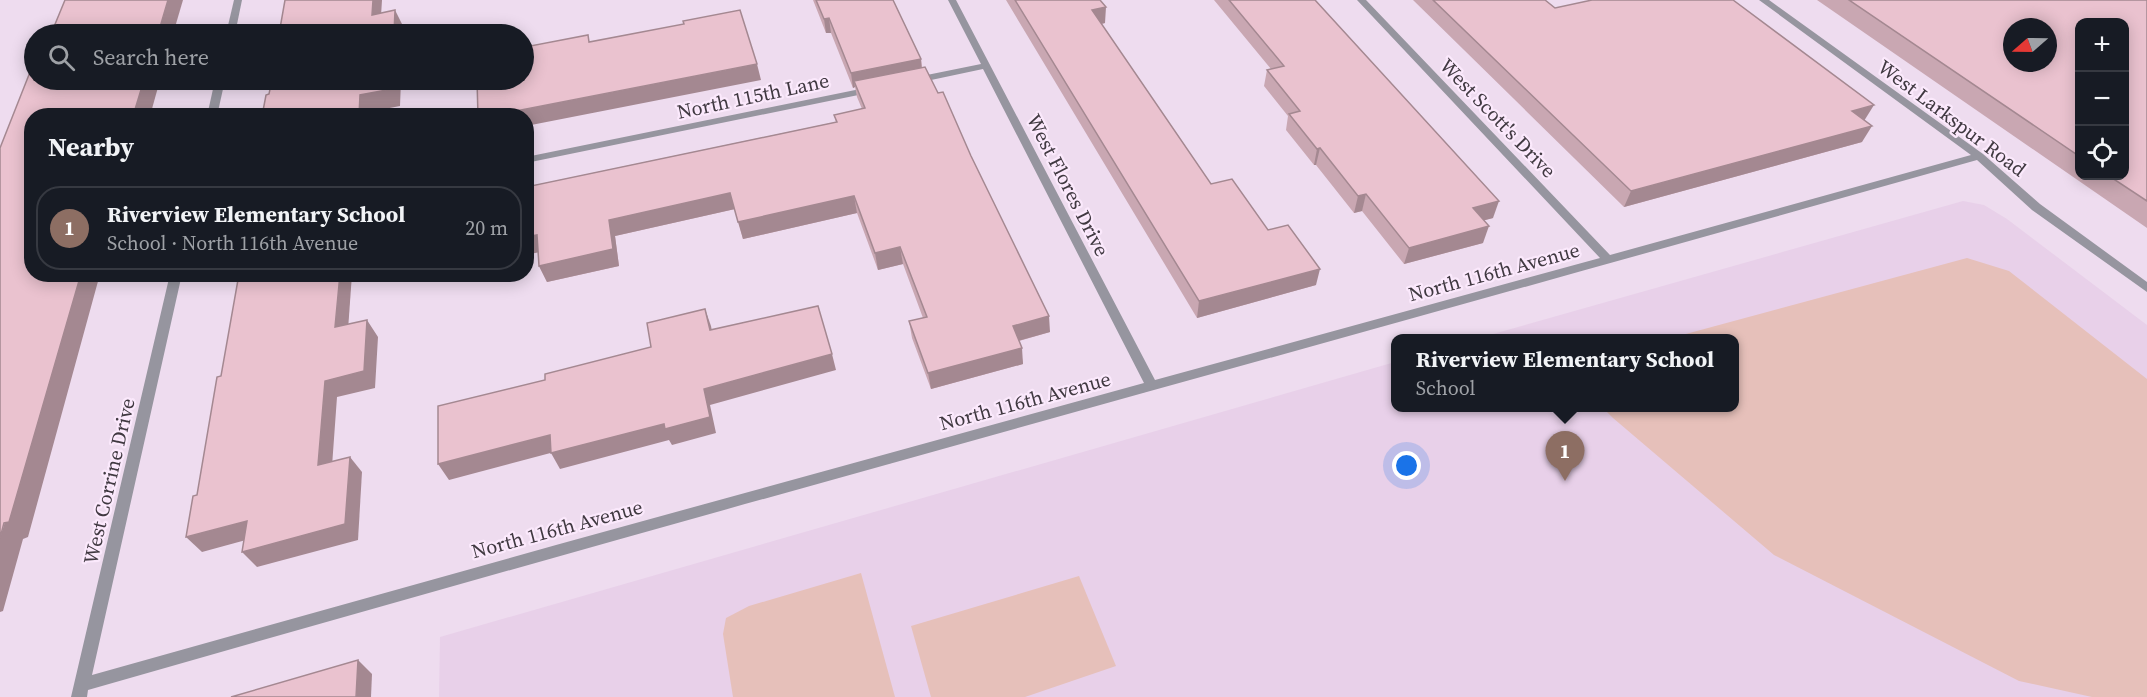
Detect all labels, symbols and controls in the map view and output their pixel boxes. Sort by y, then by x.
north arrow [2003,18,2057,72]
map controls [2075,18,2129,180]
button: + [2075,18,2129,72]
search box [24,24,534,90]
icon: search [45,41,78,74]
text: Search here [93,42,209,72]
street label: West Scott's Drive [1434,52,1562,184]
street label: West Larkspur Road [1872,53,2032,183]
street label: North 115th Lane [674,66,832,126]
button: − [2075,72,2129,126]
street label: West Flores Drive [1020,109,1116,261]
button: locate [2075,126,2129,180]
text: Nearby [48,129,134,165]
text: Riverview Elementary School [107,199,405,229]
text: 1 [64,214,75,242]
text: 20 m [465,214,508,242]
text: School · North 116th Avenue [107,229,358,257]
street label: North 116th Avenue [1405,236,1583,308]
popup [1391,334,1739,412]
text: Riverview Elementary School [1416,344,1714,374]
street label: North 116th Avenue [936,365,1114,437]
text: School [1416,374,1475,402]
street label: West Corrine Drive [76,395,142,567]
pin: 1 [1546,432,1584,481]
your location [1392,451,1421,480]
street label: North 116th Avenue [468,493,646,565]

